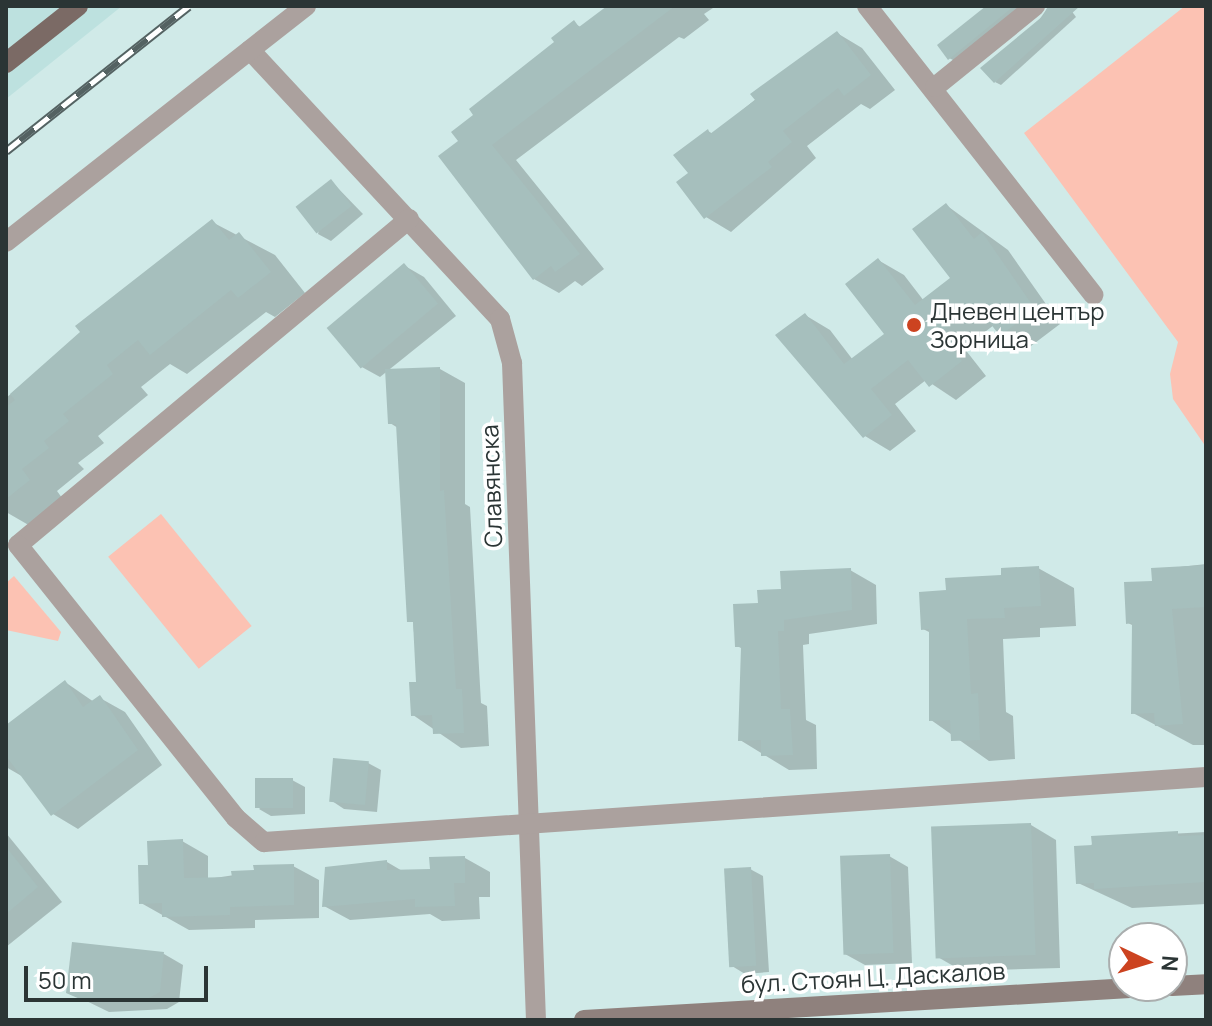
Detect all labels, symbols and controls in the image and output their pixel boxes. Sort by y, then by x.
place label: Дневен център Зорница [930,297,1105,353]
marker: Дневен център Зорница [905,316,923,334]
street label: Славянска [474,424,508,548]
north arrow [1108,922,1188,1002]
scale bar [28,950,212,1000]
text: N [1154,955,1185,972]
street label: бул. Стоян Ц. Даскалов [740,956,1006,998]
text: 50 m [38,963,92,996]

